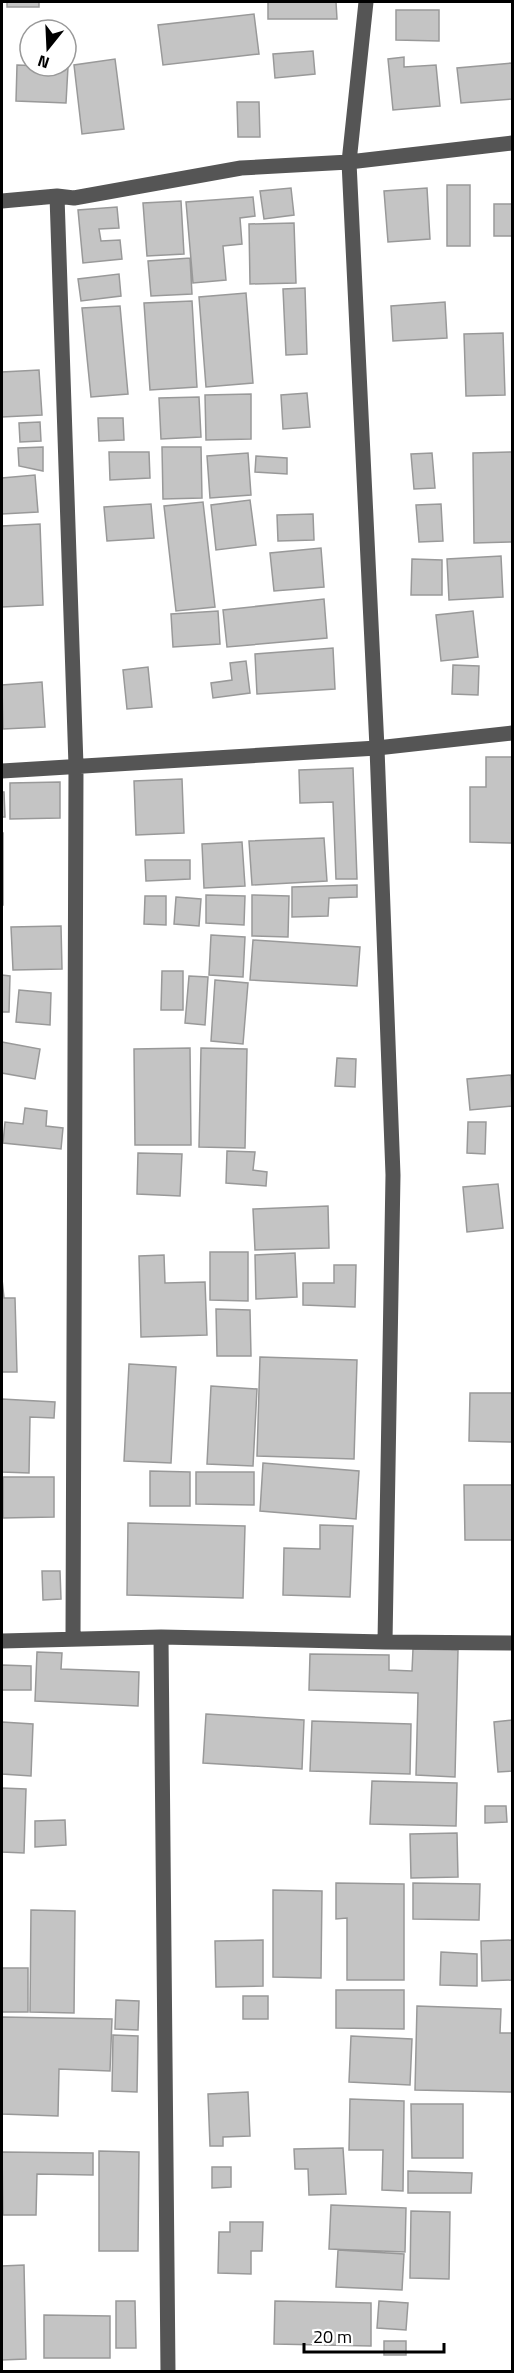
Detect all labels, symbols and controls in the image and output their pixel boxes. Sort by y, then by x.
north arrow [18,18,78,78]
text: N [34,49,52,75]
scale bar [304,2316,444,2354]
text: 20 m [313,2323,352,2350]

